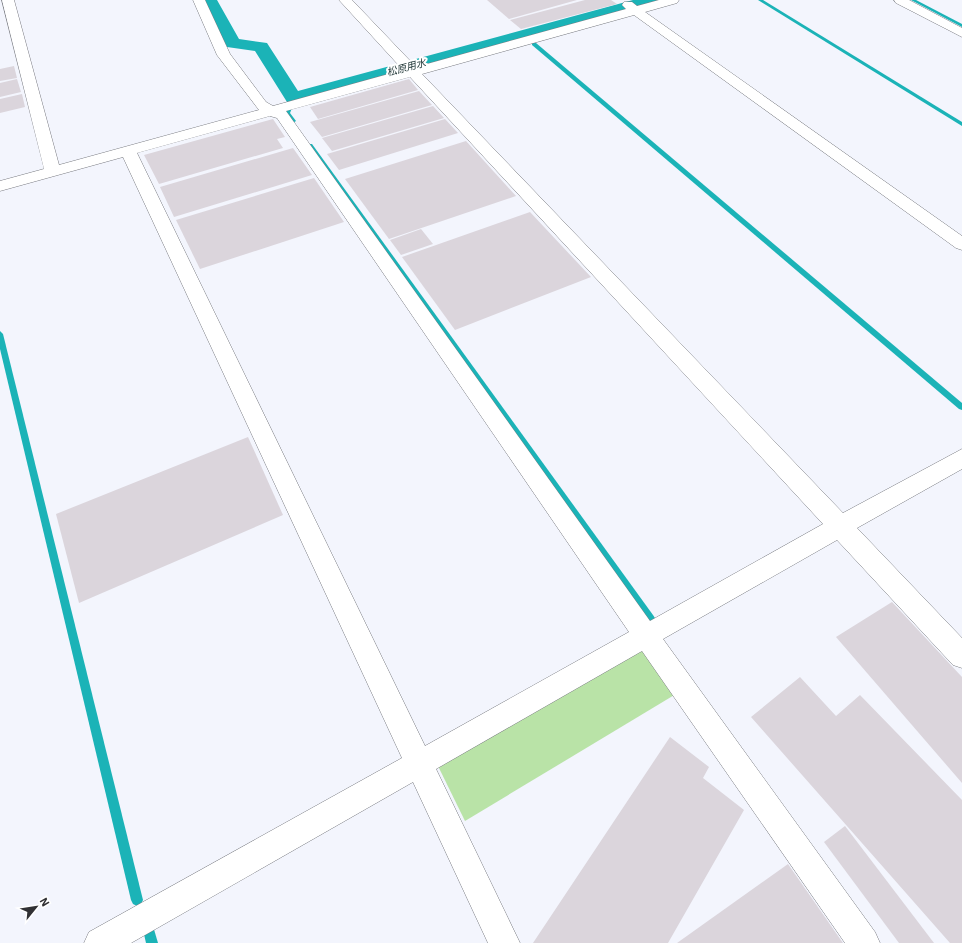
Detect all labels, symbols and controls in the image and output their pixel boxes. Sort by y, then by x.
water label: 松原用水 [385,56,428,79]
north arrow [16,887,56,927]
text: N [37,895,53,909]

